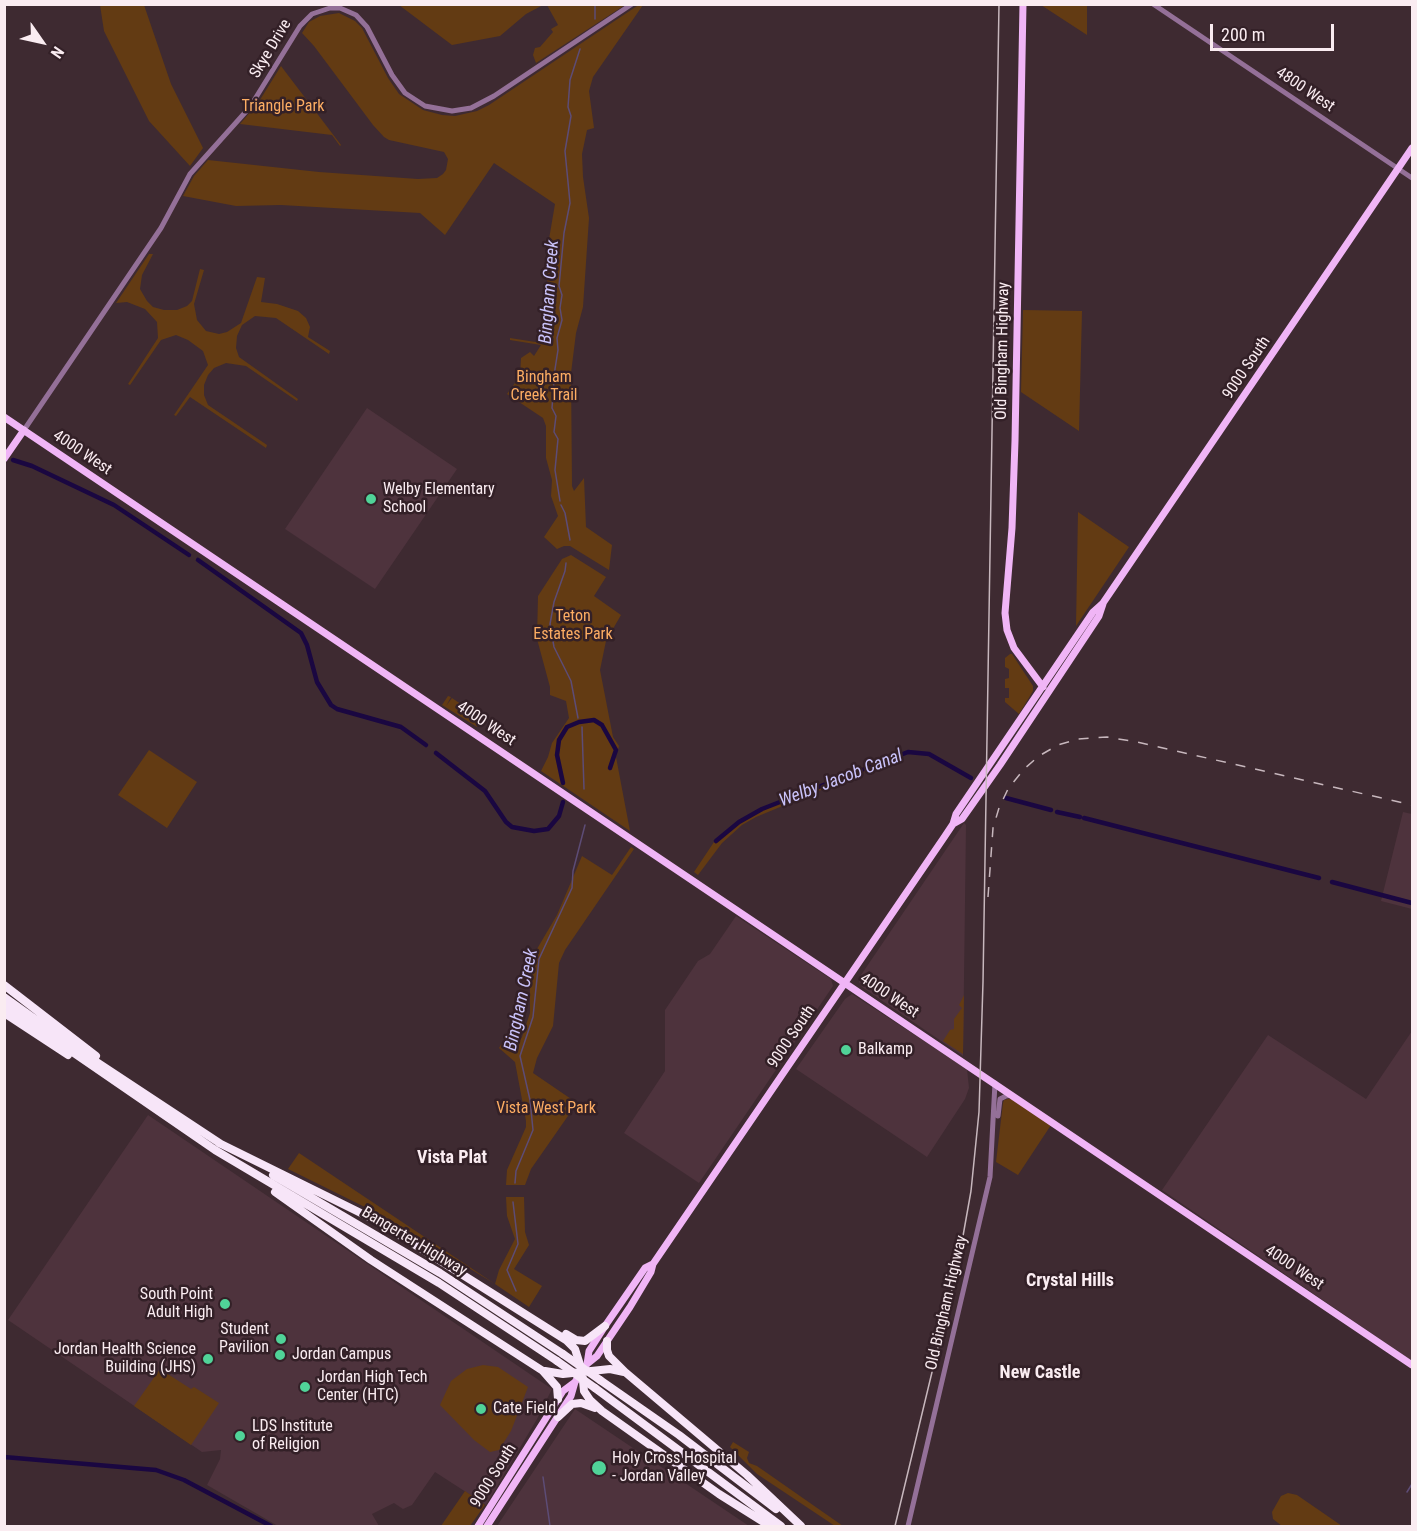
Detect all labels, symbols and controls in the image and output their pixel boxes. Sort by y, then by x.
north arrow [12,12,72,72]
scale bar [1213,12,1338,50]
street label: Skye Drive [246,16,296,82]
text: 200 m [1221,24,1265,45]
text: N [47,43,68,62]
street label: 4800 West [1272,63,1338,117]
park label: Triangle Park [242,97,324,117]
water label: Bingham Creek [536,239,564,345]
street label: Old Bingham Highway [992,282,1014,420]
street label: 9000 South [1219,333,1275,403]
park label: Bingham Creek Trail [511,368,577,406]
street label: 4000 West [49,426,115,480]
place label: Welby Elementary School [383,480,495,518]
marker: Welby Elementary School [364,492,378,506]
park label: Teton Estates Park [533,607,613,645]
street label: 4000 West [453,697,519,751]
water label: Welby Jacob Canal [776,746,906,812]
water label: Bingham Creek [501,947,543,1053]
street label: 4000 West [856,969,922,1023]
street label: 9000 South [764,1002,820,1072]
place label: Balkamp [858,1040,913,1060]
marker: Balkamp [839,1043,853,1057]
park label: Vista West Park [496,1099,596,1119]
district label: Vista Plat [417,1147,487,1169]
street label: Bangerter Highway [358,1203,470,1281]
street label: Old Bingham Highway [922,1234,972,1372]
street label: 4000 West [1261,1241,1327,1295]
district label: Crystal Hills [1026,1270,1114,1292]
place label: South Point Adult High [140,1285,213,1323]
marker: South Point Adult High [218,1297,232,1311]
place label: Student Pavilion [219,1320,269,1358]
marker: Student Pavilion [274,1332,288,1346]
place label: Jordan Health Science Building (JHS) [54,1340,196,1378]
place label: Jordan Campus [292,1345,391,1365]
marker: Jordan Campus [273,1348,287,1362]
marker: Jordan Health Science Building (JHS) [201,1352,215,1366]
district label: New Castle [1000,1362,1080,1384]
place label: Jordan High Tech Center (HTC) [317,1368,428,1406]
marker: Jordan High Tech Center (HTC) [298,1380,312,1394]
place label: Cate Field [493,1399,556,1419]
marker: Cate Field [474,1402,488,1416]
place label: LDS Institute of Religion [252,1417,333,1455]
marker: LDS Institute of Religion [233,1429,247,1443]
street label: 9000 South [467,1440,521,1512]
place label: Holy Cross Hospital - Jordan Valley [612,1449,737,1487]
marker: Holy Cross Hospital - Jordan Valley [590,1459,608,1477]

